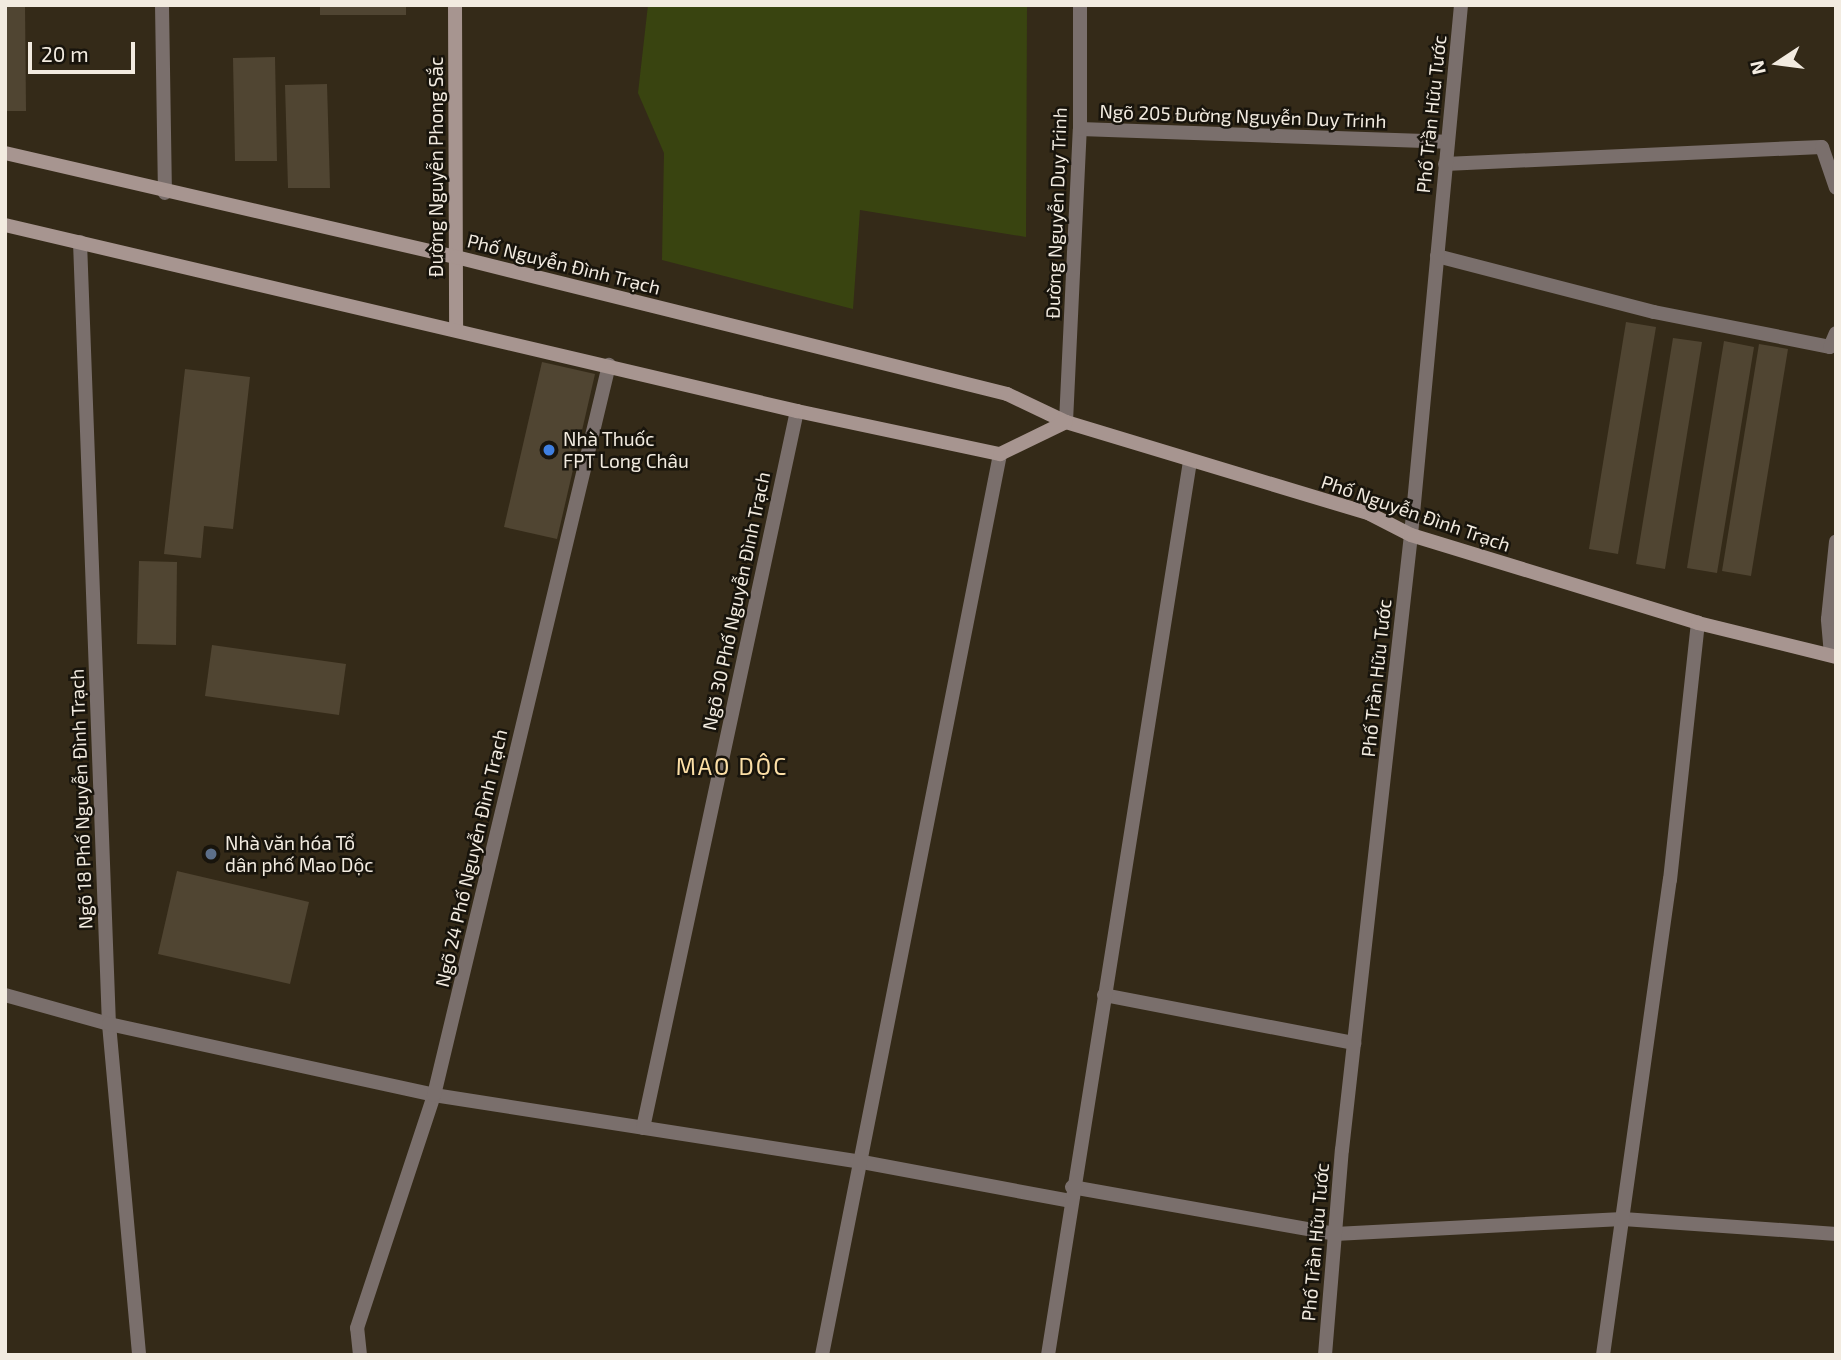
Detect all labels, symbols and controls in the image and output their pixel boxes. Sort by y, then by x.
scale bar [32,28,138,72]
north arrow [1743,28,1813,98]
street label: Phố Trần Hữu Tước [1411,33,1451,195]
text: 20 m [41,41,89,66]
street label: Đường Nguyễn Phong Sắc [425,57,447,277]
text: N [1744,59,1770,77]
street label: Ngõ 205 Đường Nguyễn Duy Trinh [1099,100,1387,132]
street label: Đường Nguyễn Duy Trinh [1041,106,1071,320]
street label: Phố Nguyễn Đình Trạch [465,229,663,299]
place label: Nhà Thuốc FPT Long Châu [563,428,689,472]
marker: Nhà Thuốc FPT Long Châu [541,442,557,458]
street label: Ngõ 30 Phố Nguyễn Đình Trạch [697,469,775,733]
street label: Phố Nguyễn Đình Trạch [1318,470,1514,556]
street label: Phố Trần Hữu Tước [1356,597,1396,759]
street label: Ngõ 18 Phố Nguyễn Đình Trạch [65,668,97,930]
street label: Ngõ 24 Phố Nguyễn Đình Trạch [430,727,512,989]
district label: MAO DỘC [677,752,787,780]
place label: Nhà văn hóa Tổ dân phố Mao Dộc [225,832,374,876]
marker: Nhà văn hóa Tổ dân phố Mao Dộc [203,846,219,862]
street label: Phố Trần Hữu Tước [1297,1161,1333,1323]

